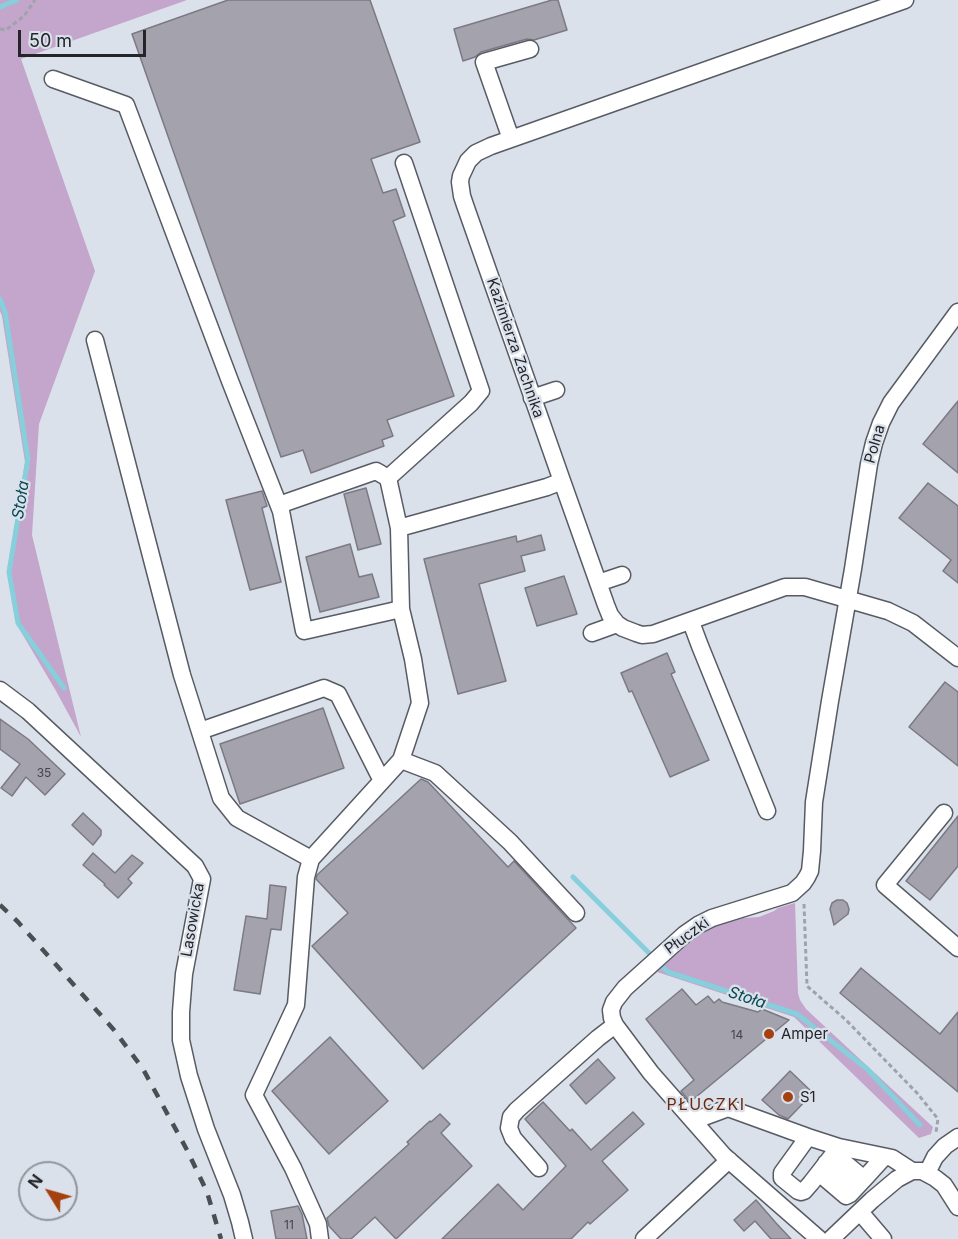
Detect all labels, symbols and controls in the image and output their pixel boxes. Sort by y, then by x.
scale bar [21,18,148,56]
text: 50 m [29,30,72,51]
street label: Kazimierza Zachnika [483,276,547,420]
street label: Polna [861,423,889,465]
water label: Stoła [8,479,34,521]
house number: 35 [37,766,51,780]
street label: Lasowicka [178,882,208,958]
street label: Płuczki [661,914,713,958]
water label: Stoła [726,983,768,1013]
place label: Amper [781,1025,828,1043]
marker: Amper [762,1027,776,1041]
house number: 14 [731,1028,743,1042]
place label: S1 [800,1088,816,1106]
marker: S1 [781,1090,795,1104]
district label: PŁUCZKI [667,1095,745,1115]
north arrow [18,1161,78,1221]
text: N [24,1170,47,1192]
house number: 11 [284,1218,294,1232]

